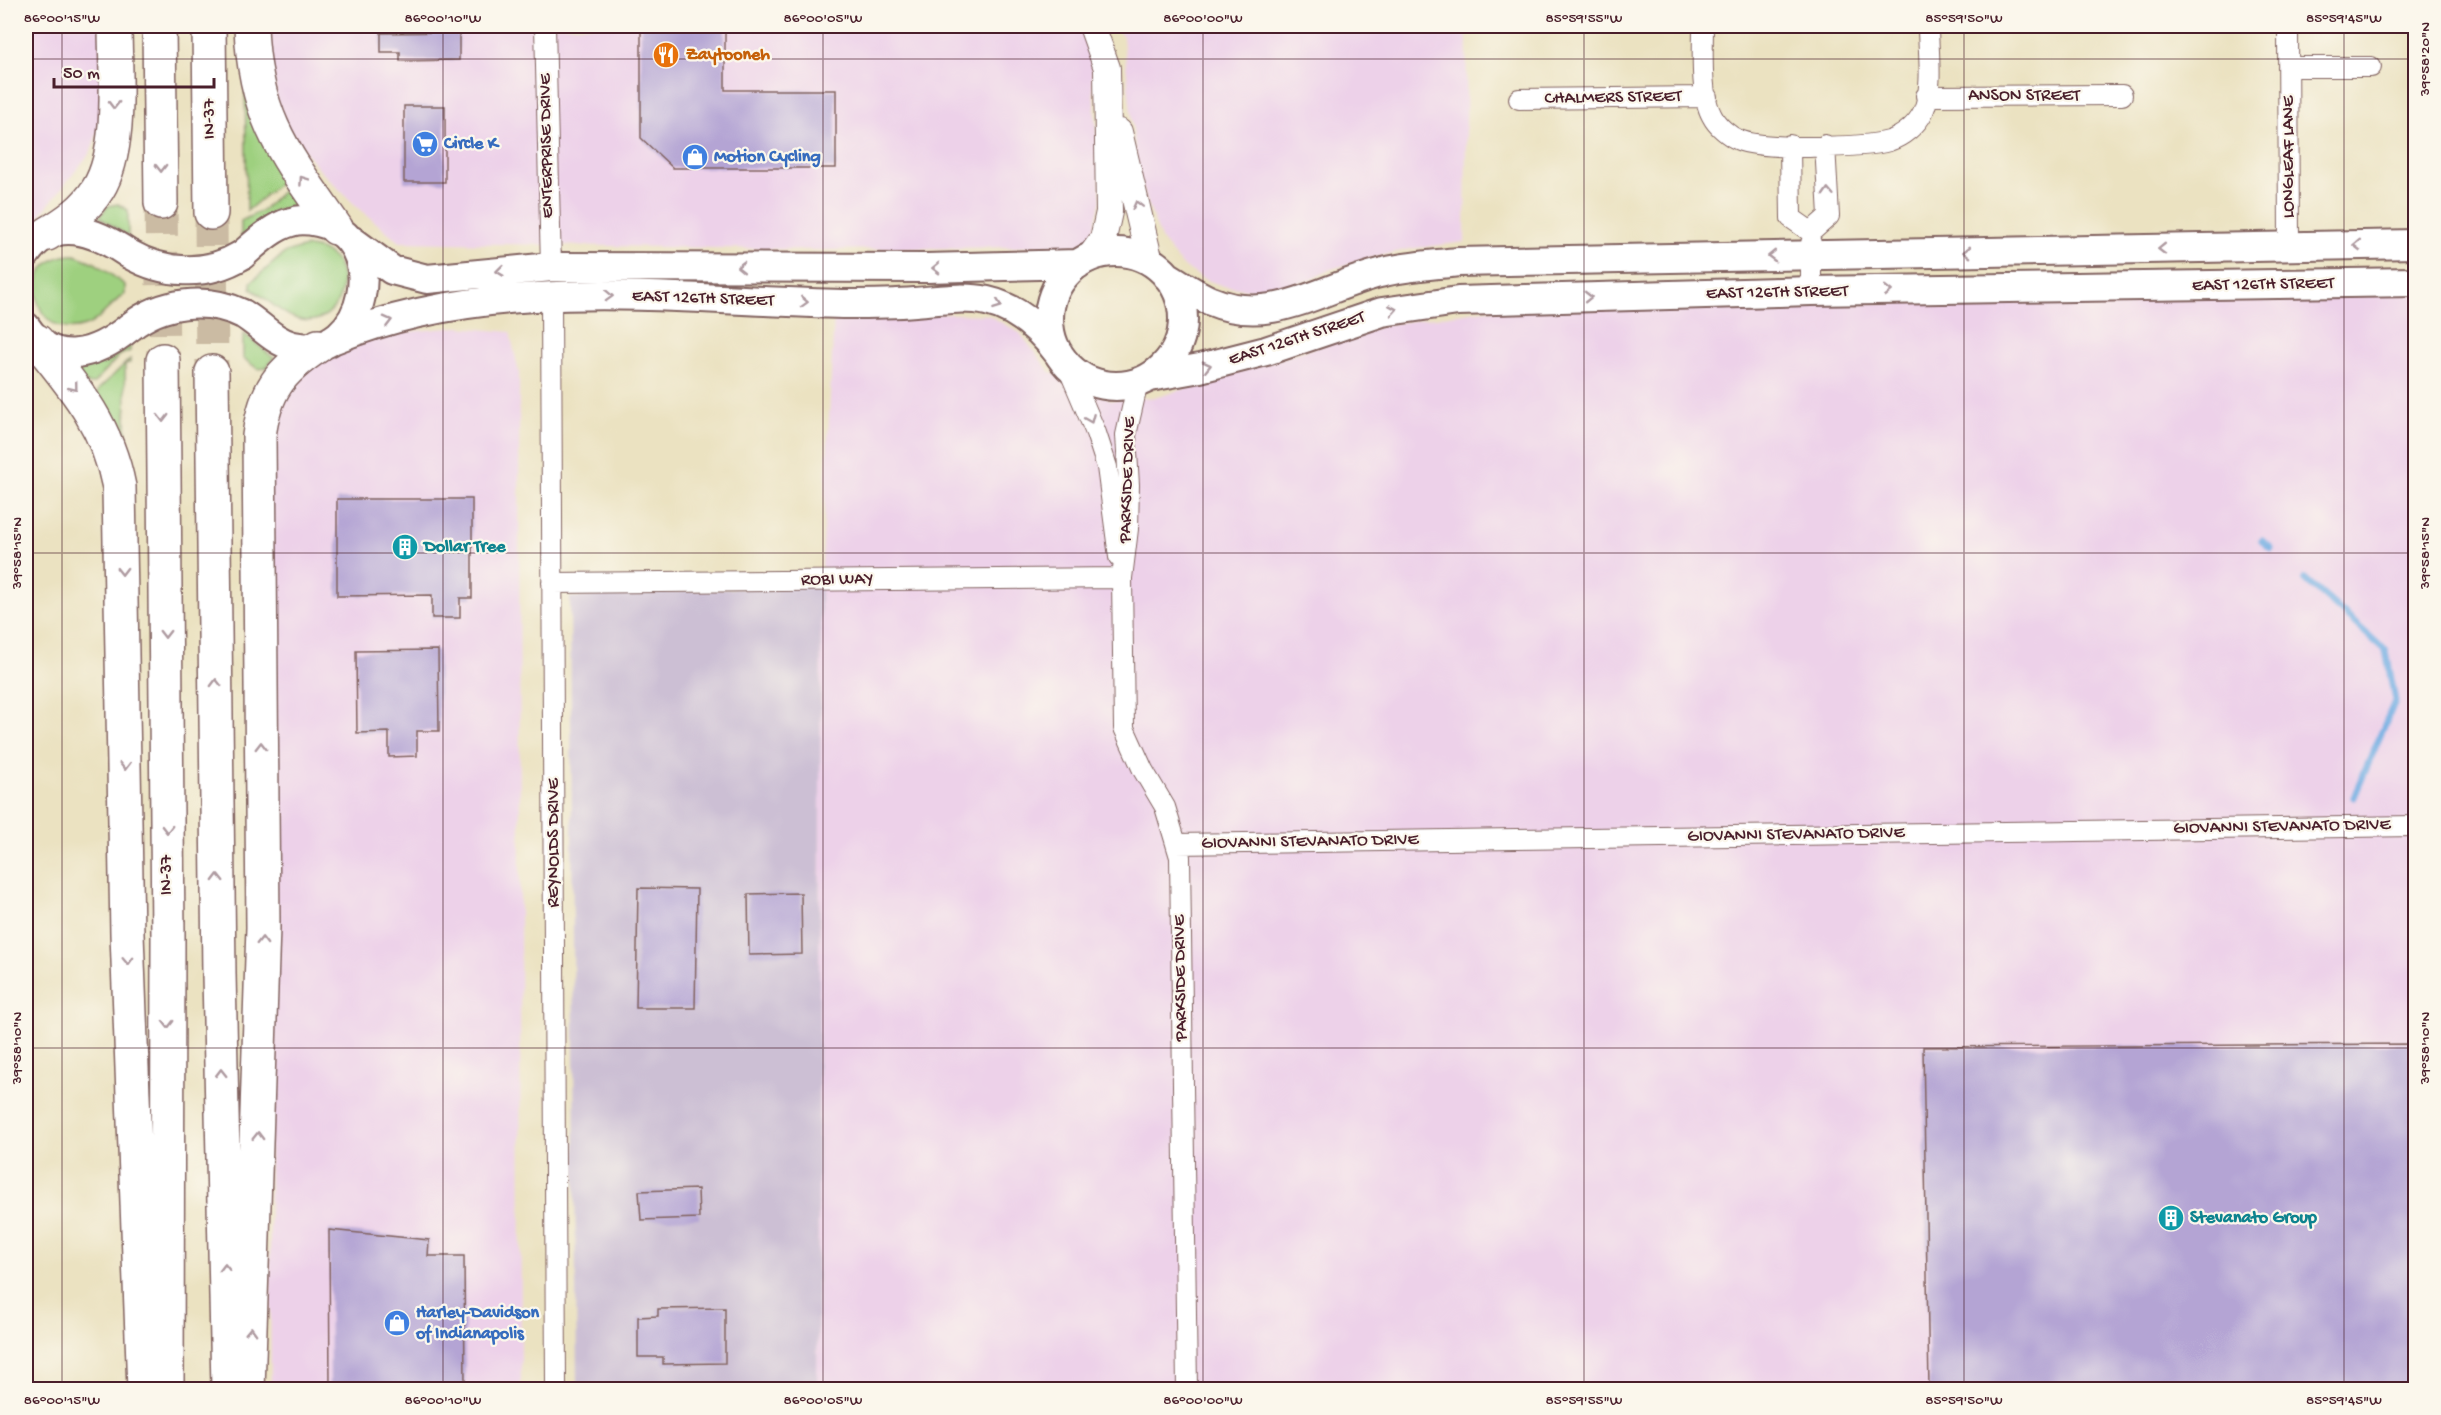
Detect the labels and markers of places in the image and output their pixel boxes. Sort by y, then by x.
restaurant icon: Zaytooneh [651,40,681,70]
place label: Zaytooneh [686,45,770,66]
supermarket icon: Circle K [410,129,440,159]
place label: Circle K [443,134,500,155]
shop icon: Motion Cycling [680,142,710,172]
place label: Motion Cycling [714,147,821,168]
building icon: Dollar Tree [390,532,420,562]
place label: Dollar Tree [422,537,506,558]
building icon: Stevanato Group [2156,1203,2186,1233]
place label: Stevanato Group [2190,1208,2317,1229]
place label: Harley-Davidson of Indianapolis [415,1303,539,1345]
shop icon: Harley-Davidson of Indianapolis [382,1308,412,1338]

